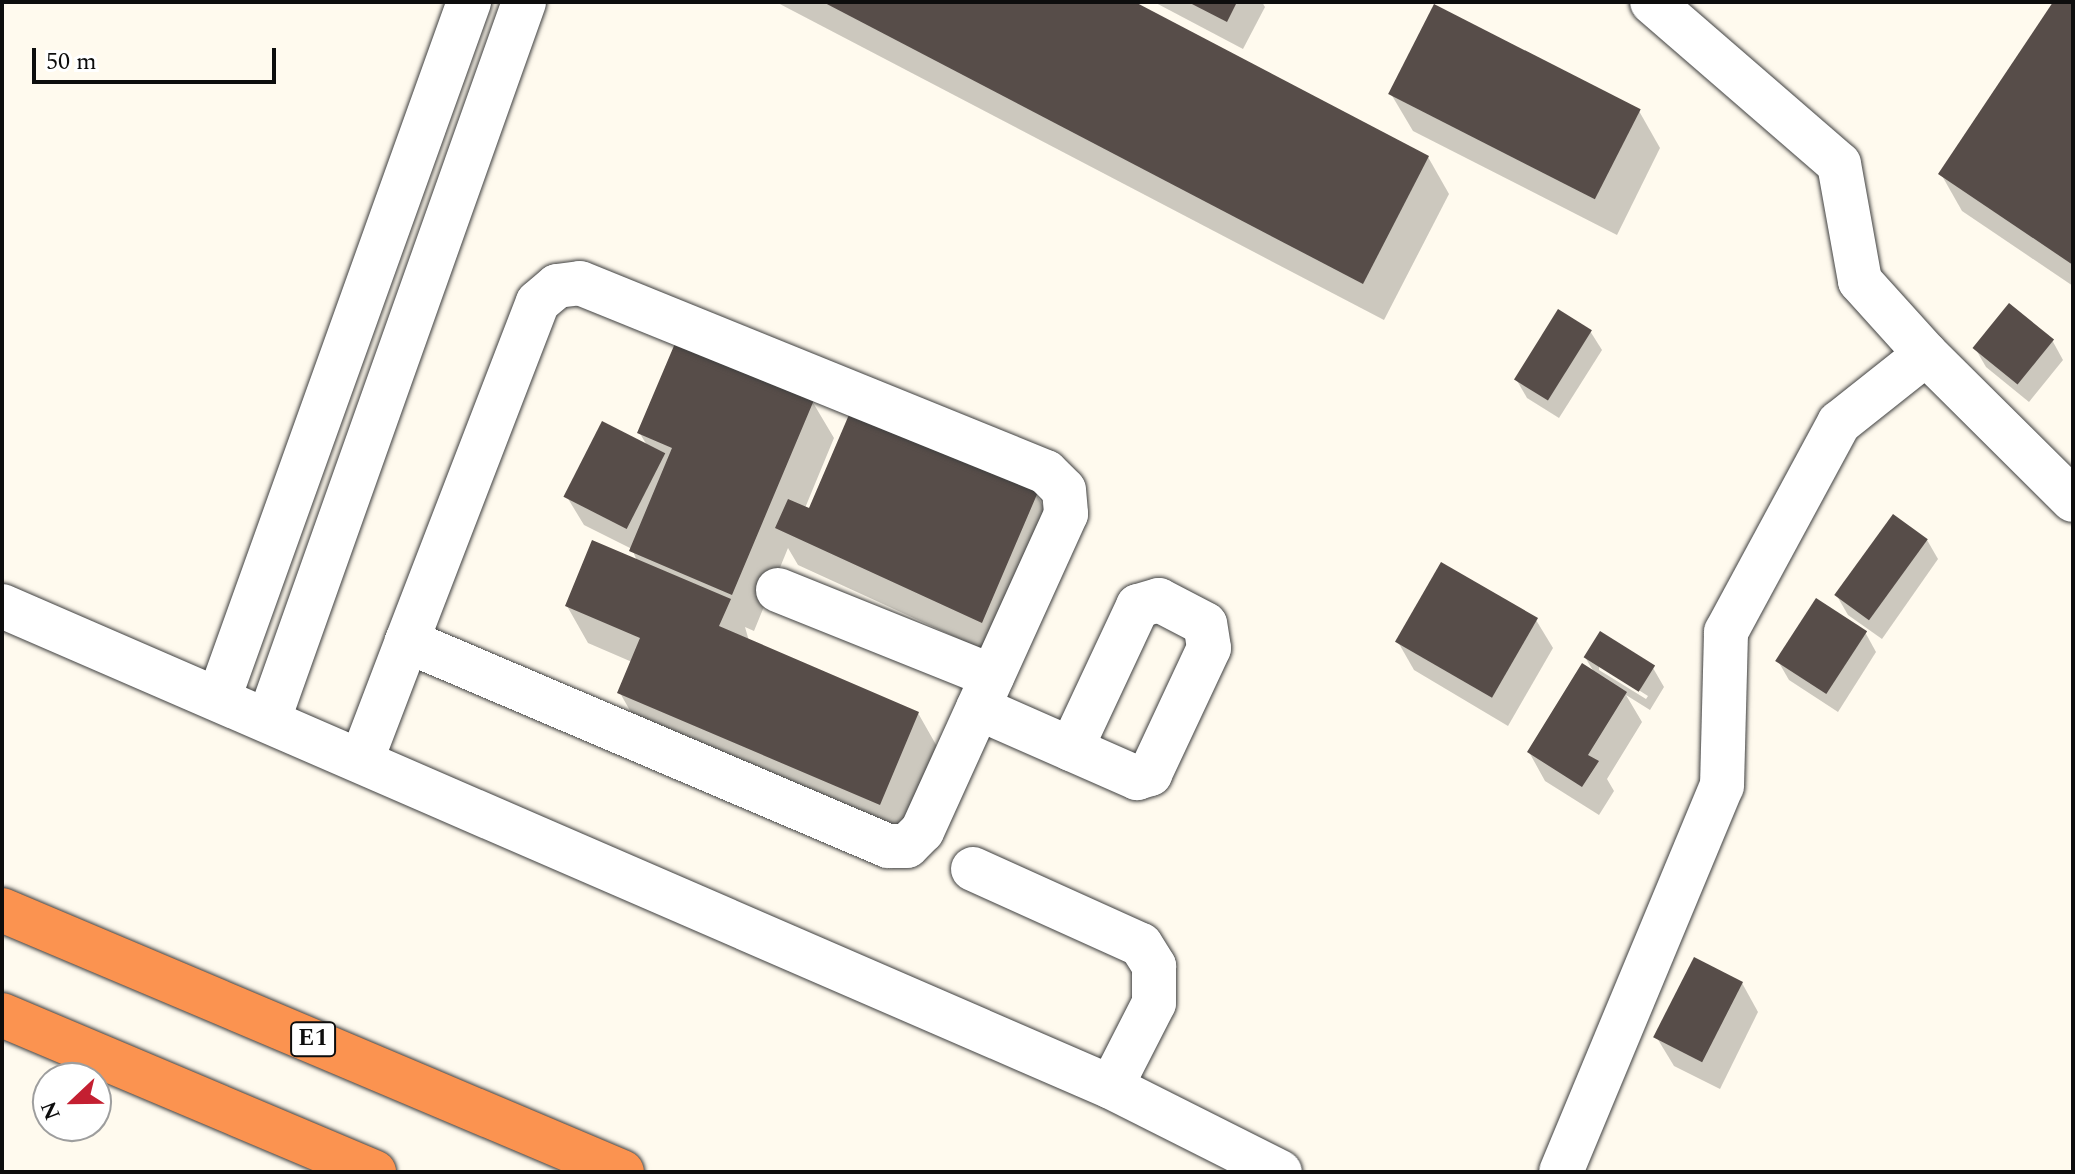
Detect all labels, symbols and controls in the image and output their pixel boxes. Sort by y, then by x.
scale bar [36,32,280,82]
text: 50 m [46,44,97,80]
road number: E1 [289,1019,337,1059]
north arrow [32,1062,112,1142]
text: N [32,1096,70,1125]

